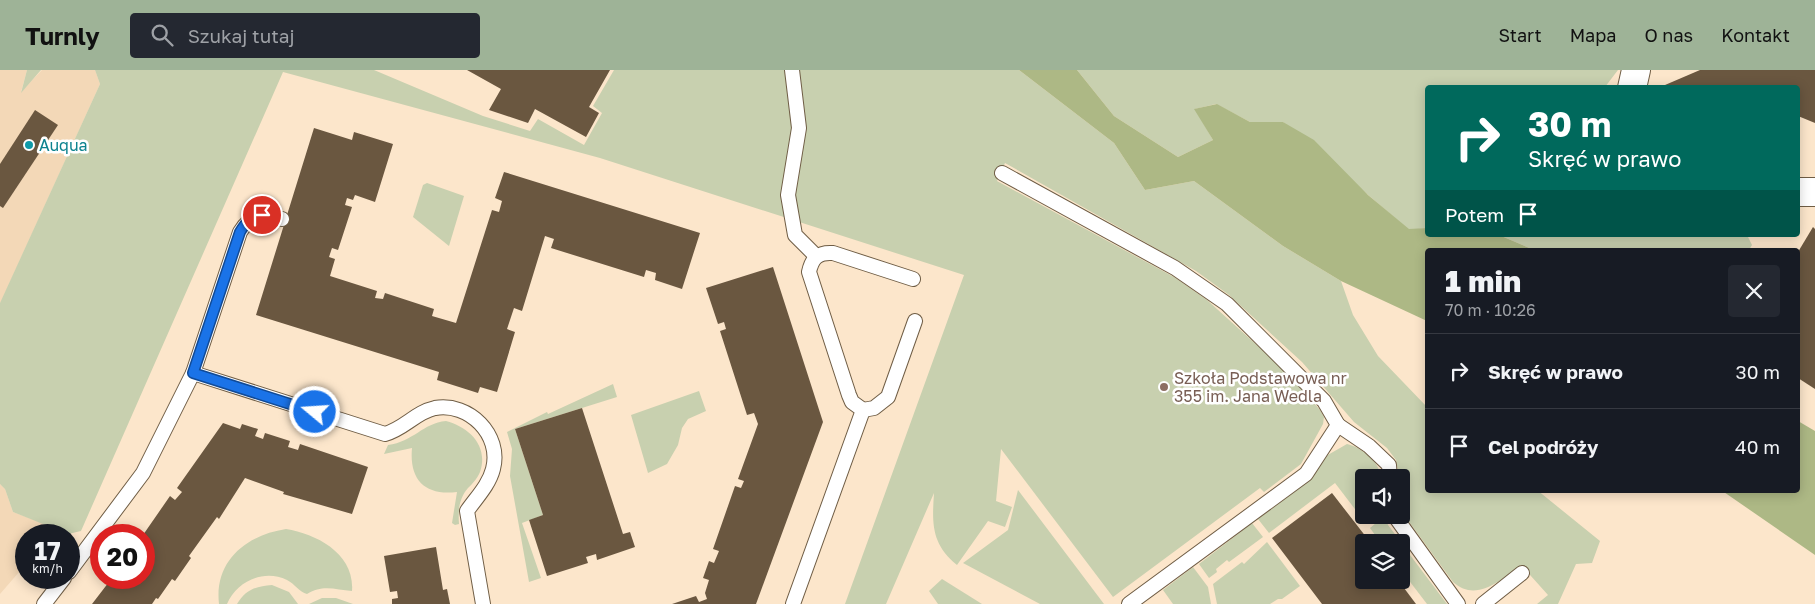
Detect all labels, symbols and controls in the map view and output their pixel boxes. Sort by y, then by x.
search box [130,13,480,58]
text: Turnly [25,21,100,50]
icon: search [148,21,176,49]
text: Szukaj tutaj [188,24,295,47]
text: Start [1499,24,1542,46]
text: Mapa [1570,24,1617,46]
text: O nas [1645,24,1693,46]
text: Kontakt [1721,24,1790,46]
text: 30 m [1528,103,1611,145]
icon: right [1445,105,1510,170]
place label: Auqua [39,135,88,155]
marker: Auqua [23,139,35,151]
text: Skręć w prawo [1528,145,1681,172]
pin [241,194,283,236]
icon: arrive [1514,200,1542,228]
icon: arrive [248,201,276,229]
text: Potem [1445,203,1504,226]
text: 1 min [1445,263,1521,299]
button: close [1728,265,1780,317]
text: 70 m · 10:26 [1445,300,1536,320]
icon: right [1445,357,1473,385]
text: Skręć w prawo [1488,360,1623,383]
text: 30 m [1736,360,1780,383]
place label: Szkoła Podstawowa nr 355 im. Jana Wedla [1174,368,1347,406]
marker: Szkoła Podstawowa nr 355 im. Jana Wedla [1158,381,1170,393]
position arrow [288,385,340,437]
icon: arrive [1445,432,1473,460]
text: Cel podróży [1488,435,1598,458]
text: 40 m [1735,435,1780,458]
map controls [1355,469,1410,589]
button: sound [1355,469,1410,524]
speed limit sign: 20 [90,524,155,589]
button: layers [1355,534,1410,589]
text: 17 [34,535,61,566]
text: km/h [32,561,63,576]

